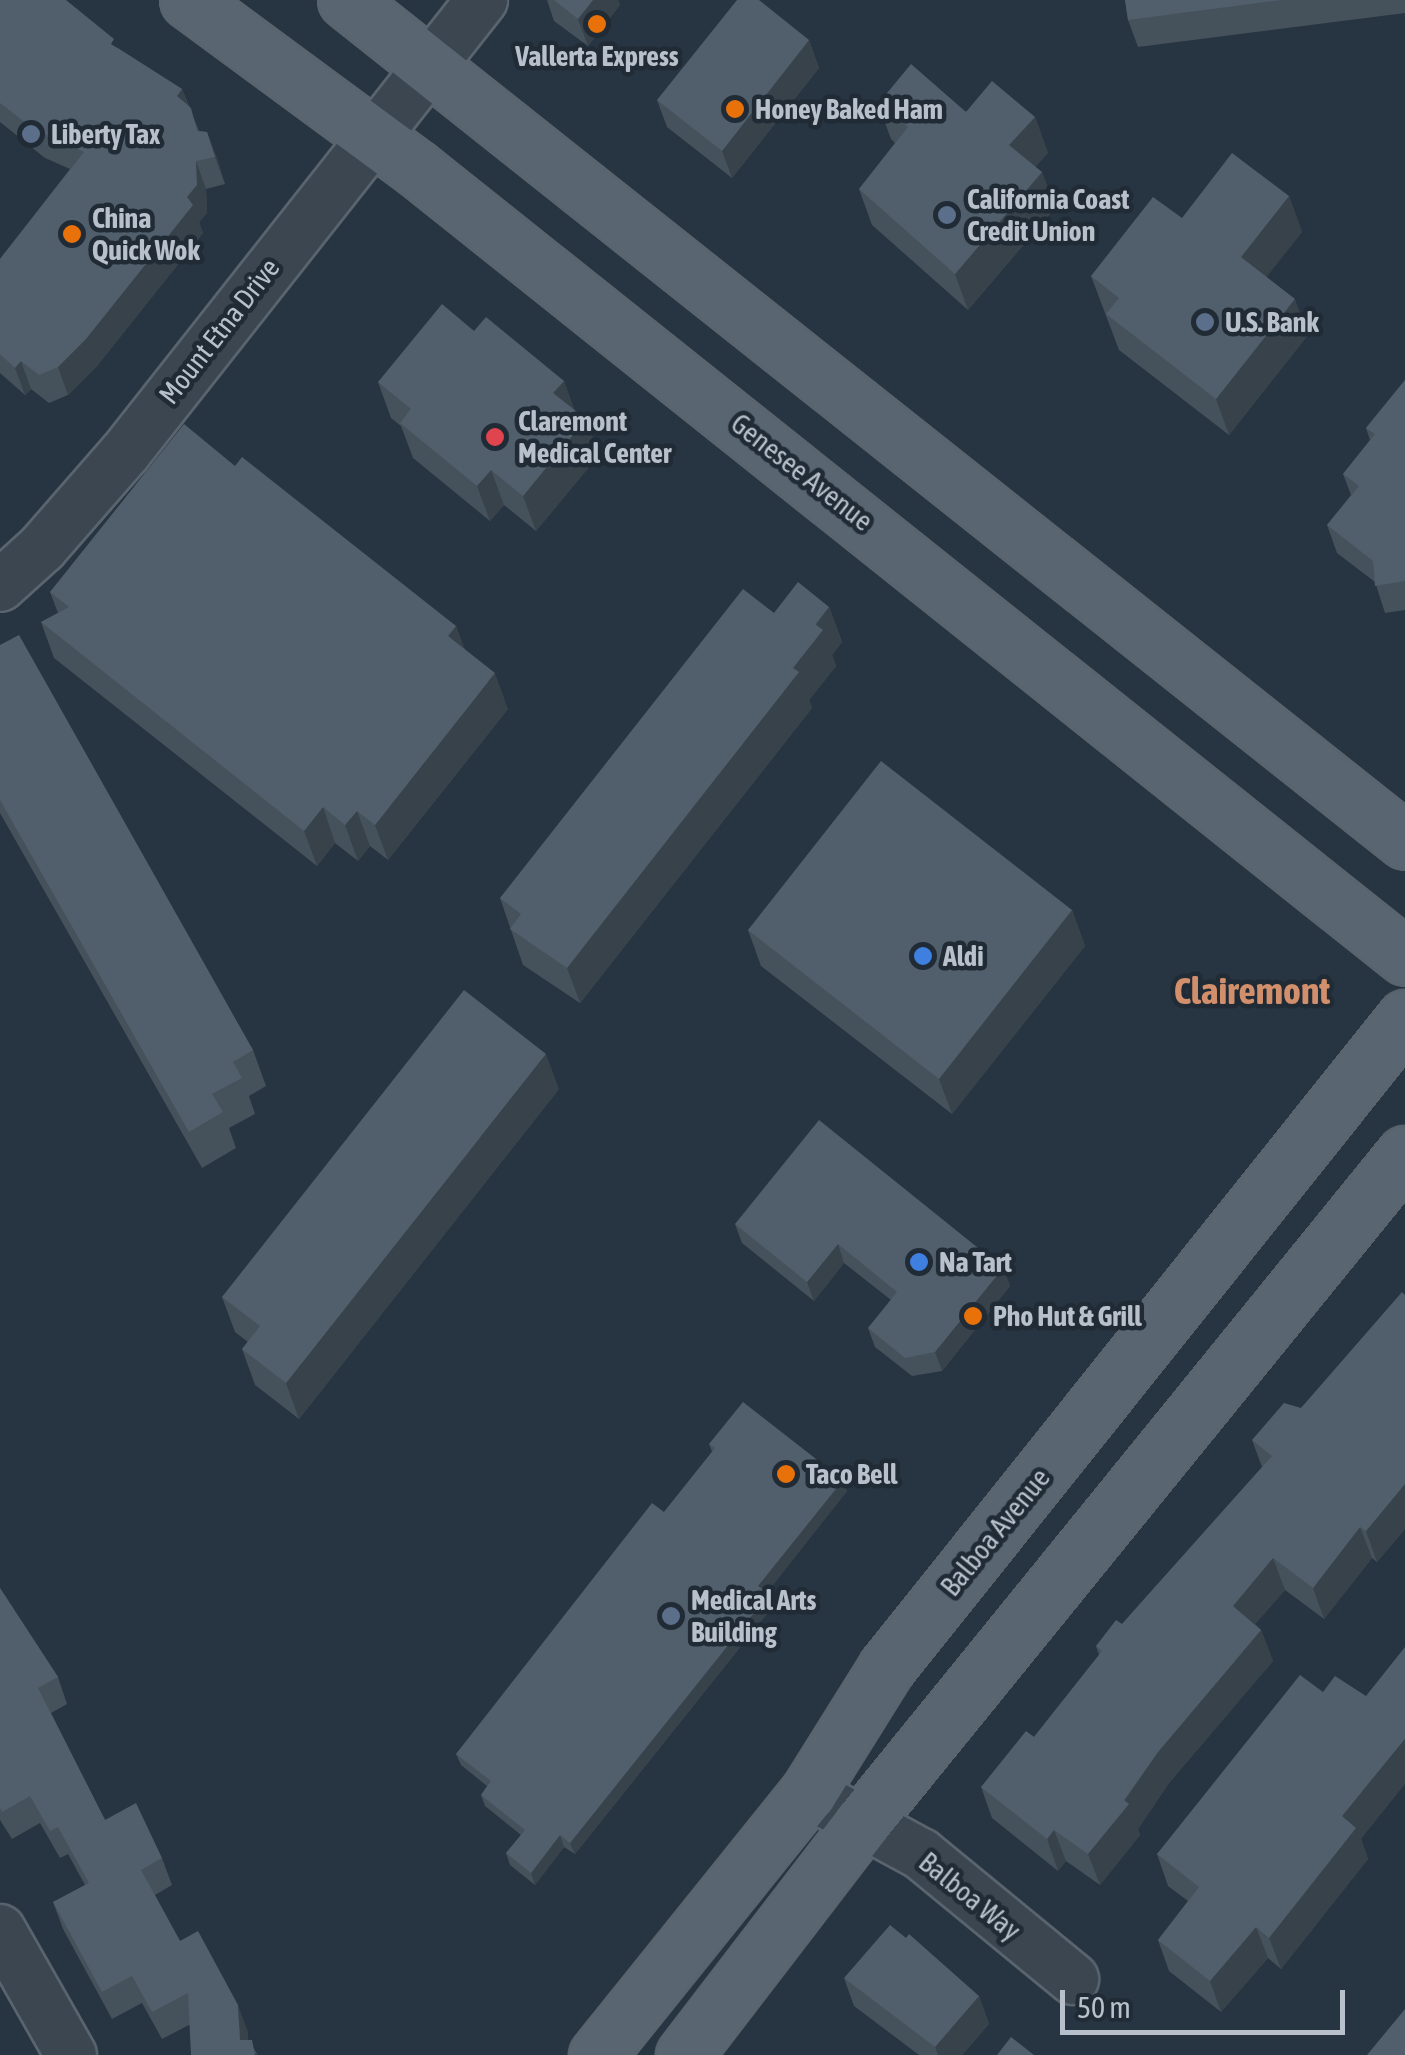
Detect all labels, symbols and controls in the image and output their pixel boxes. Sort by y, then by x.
marker: Vallerta Express [586,13,608,35]
place label: Vallerta Express [515,39,679,73]
place label: Honey Baked Ham [755,92,943,126]
marker: Honey Baked Ham [724,98,746,120]
place label: Liberty Tax [51,117,160,151]
marker: Liberty Tax [20,123,42,145]
place label: California Coast Credit Union [967,182,1129,248]
place label: China Quick Wok [92,201,200,267]
marker: California Coast Credit Union [936,204,958,226]
marker: China Quick Wok [61,223,83,245]
street label: Mount Etna Drive [152,251,286,411]
place label: U.S. Bank [1225,305,1319,339]
marker: U.S. Bank [1194,311,1216,333]
place label: Claremont Medical Center [518,404,671,470]
street label: Genesee Avenue [725,406,879,538]
marker: Claremont Medical Center [482,424,508,450]
place label: Aldi [943,939,984,973]
marker: Aldi [912,945,934,967]
district label: Clairemont [1174,968,1330,1014]
place label: Na Tart [939,1245,1012,1279]
marker: Na Tart [908,1251,930,1273]
place label: Pho Hut & Grill [993,1299,1142,1333]
marker: Pho Hut & Grill [962,1305,984,1327]
place label: Taco Bell [806,1457,898,1491]
street label: Balboa Avenue [933,1461,1057,1603]
marker: Taco Bell [775,1463,797,1485]
place label: Medical Arts Building [691,1583,816,1649]
marker: Medical Arts Building [660,1605,682,1627]
street label: Balboa Way [912,1845,1028,1947]
scale bar [1065,1970,1350,2032]
text: 50 m [1077,1990,1131,2024]

